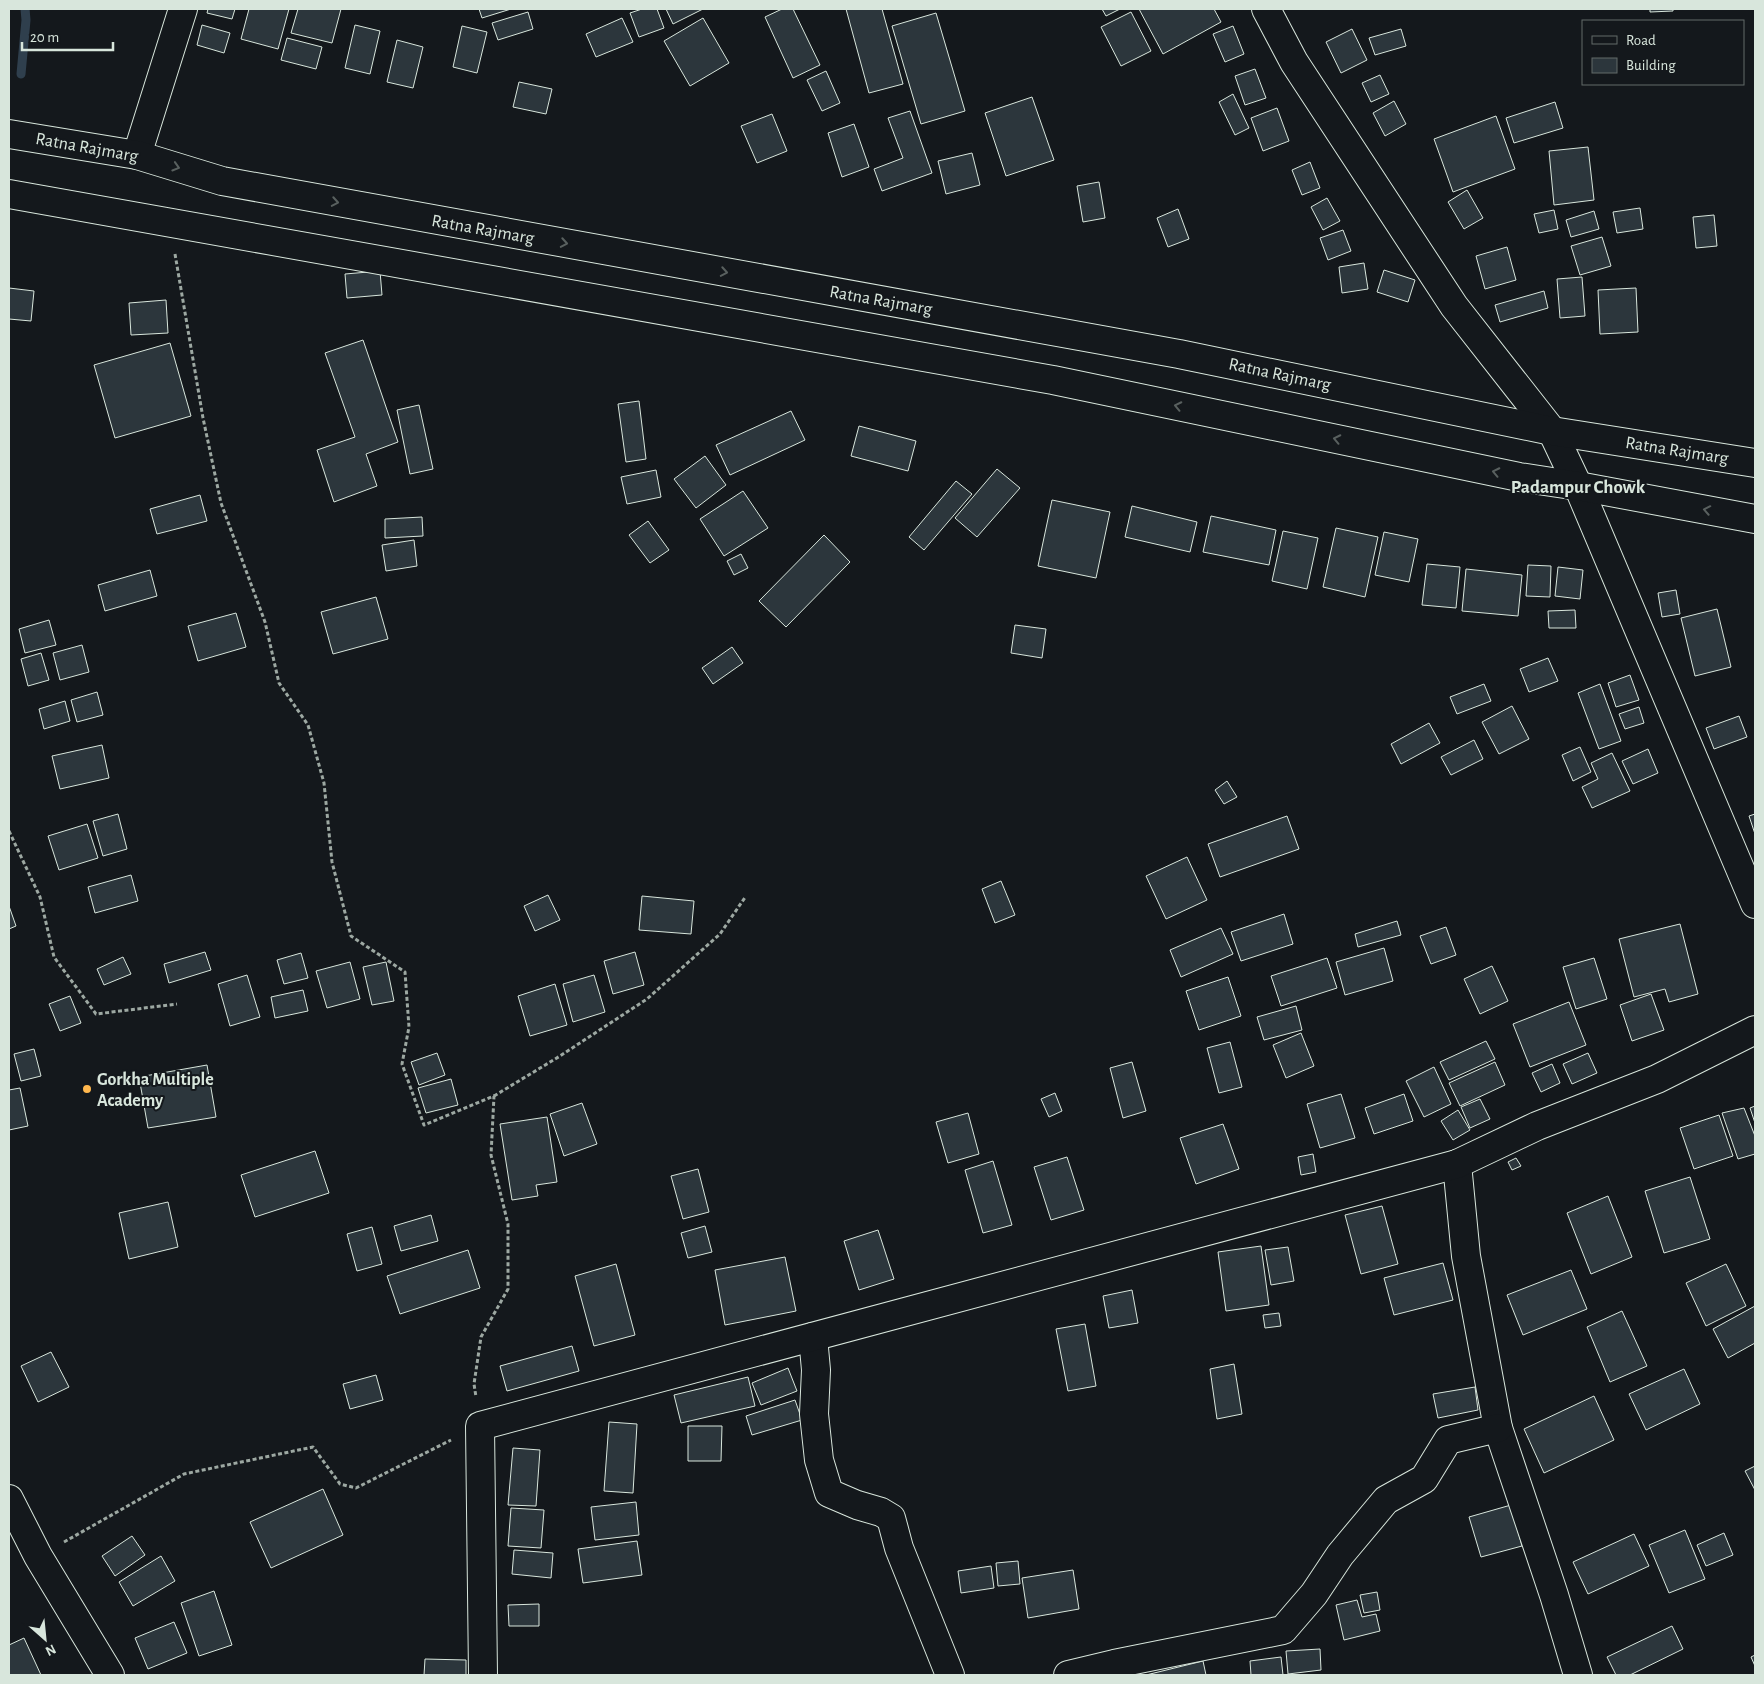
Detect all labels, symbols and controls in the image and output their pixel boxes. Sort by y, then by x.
scale bar [22,20,114,52]
legend [1582,20,1744,85]
text: 20 m [30,30,59,45]
text: Road [1626,33,1656,48]
text: Building [1626,58,1676,73]
street label: Ratna Rajmarg [34,130,140,166]
one-way arrow [172,162,180,172]
one-way arrow [331,196,339,206]
street label: Ratna Rajmarg [430,212,536,248]
one-way arrow [559,238,568,248]
one-way arrow [719,266,728,276]
street label: Ratna Rajmarg [828,283,934,319]
street label: Ratna Rajmarg [1227,355,1333,395]
one-way arrow [1173,401,1182,412]
one-way arrow [1332,434,1341,445]
street label: Ratna Rajmarg [1624,434,1730,468]
one-way arrow [1491,467,1500,478]
district label: Padampur Chowk [1511,478,1646,497]
one-way arrow [1703,505,1712,516]
place label: Gorkha Multiple Academy [97,1071,214,1110]
marker: Gorkha Multiple Academy [81,1083,93,1095]
north arrow [20,1614,70,1664]
text: N [43,1641,58,1658]

